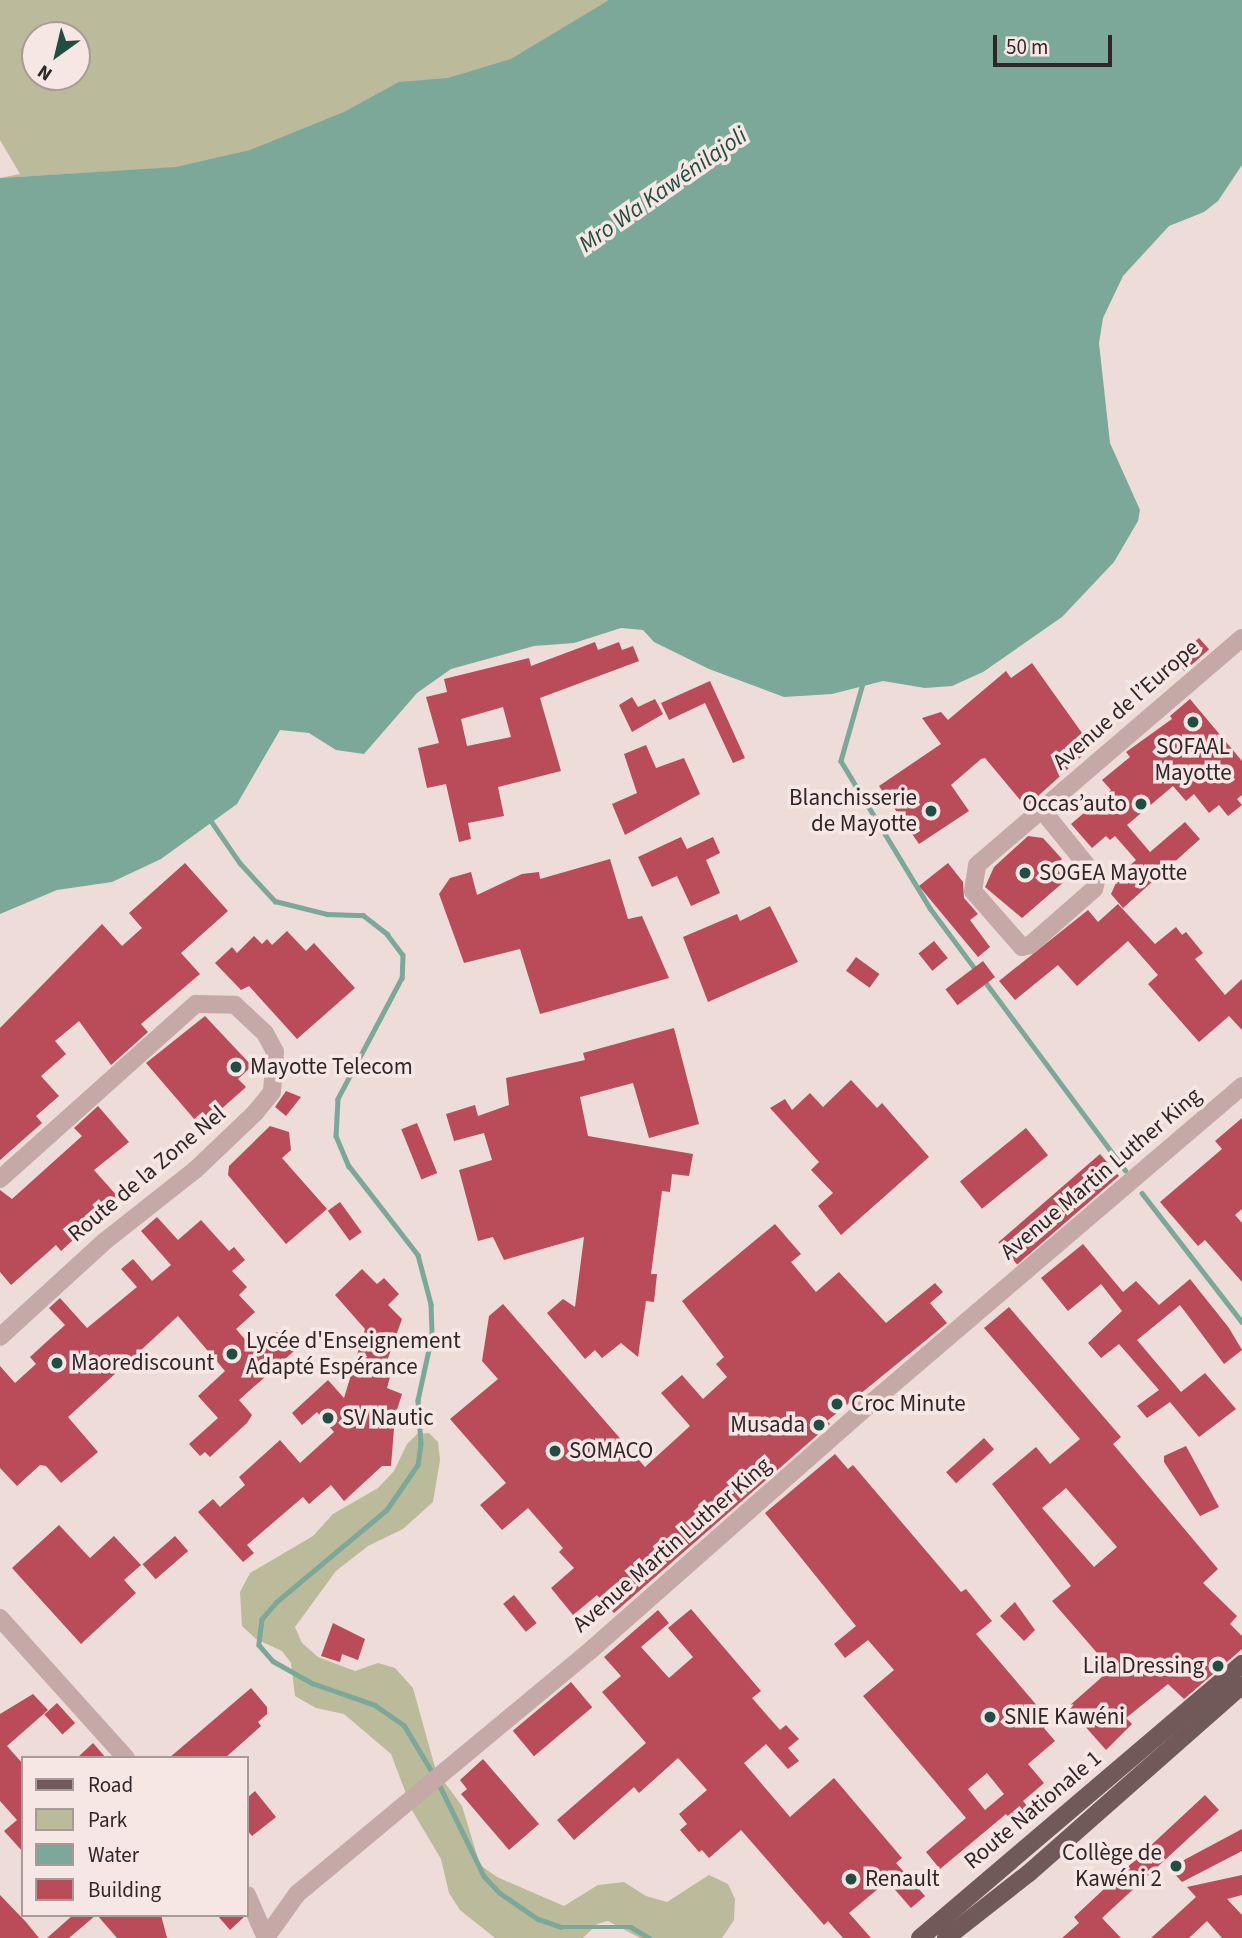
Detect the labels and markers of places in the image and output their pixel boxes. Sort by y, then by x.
marker: SOFAAL Mayotte [1185,714,1201,730]
place label: SOFAAL Mayotte [1154,733,1232,787]
place label: Blanchisserie de Mayotte [789,784,917,838]
place label: Occas’auto [1022,790,1127,818]
marker: Occas’auto [1133,796,1149,812]
marker: Blanchisserie de Mayotte [923,803,939,819]
place label: SOGEA Mayotte [1039,859,1187,887]
marker: SOGEA Mayotte [1017,865,1033,881]
place label: Mayotte Telecom [250,1053,413,1081]
marker: Mayotte Telecom [228,1059,244,1075]
place label: Lycée d'Enseignement Adapté Espérance [246,1327,461,1381]
marker: Lycée d'Enseignement Adapté Espérance [224,1346,240,1362]
place label: Maorediscount [71,1349,214,1377]
marker: Maorediscount [49,1355,65,1371]
place label: Croc Minute [851,1390,966,1418]
marker: Croc Minute [829,1396,845,1412]
place label: SV Nautic [342,1404,434,1432]
marker: SV Nautic [320,1410,336,1426]
place label: Musada [730,1411,805,1439]
marker: Musada [811,1417,827,1433]
place label: SOMACO [569,1437,653,1465]
marker: SOMACO [547,1443,563,1459]
place label: Lila Dressing [1083,1652,1204,1680]
marker: Lila Dressing [1210,1658,1226,1674]
place label: SNIE Kawéni [1004,1703,1125,1731]
marker: SNIE Kawéni [982,1709,998,1725]
place label: Collège de Kawéni 2 [1062,1839,1162,1893]
marker: Collège de Kawéni 2 [1168,1858,1184,1874]
place label: Renault [865,1865,940,1893]
marker: Renault [843,1871,859,1887]

